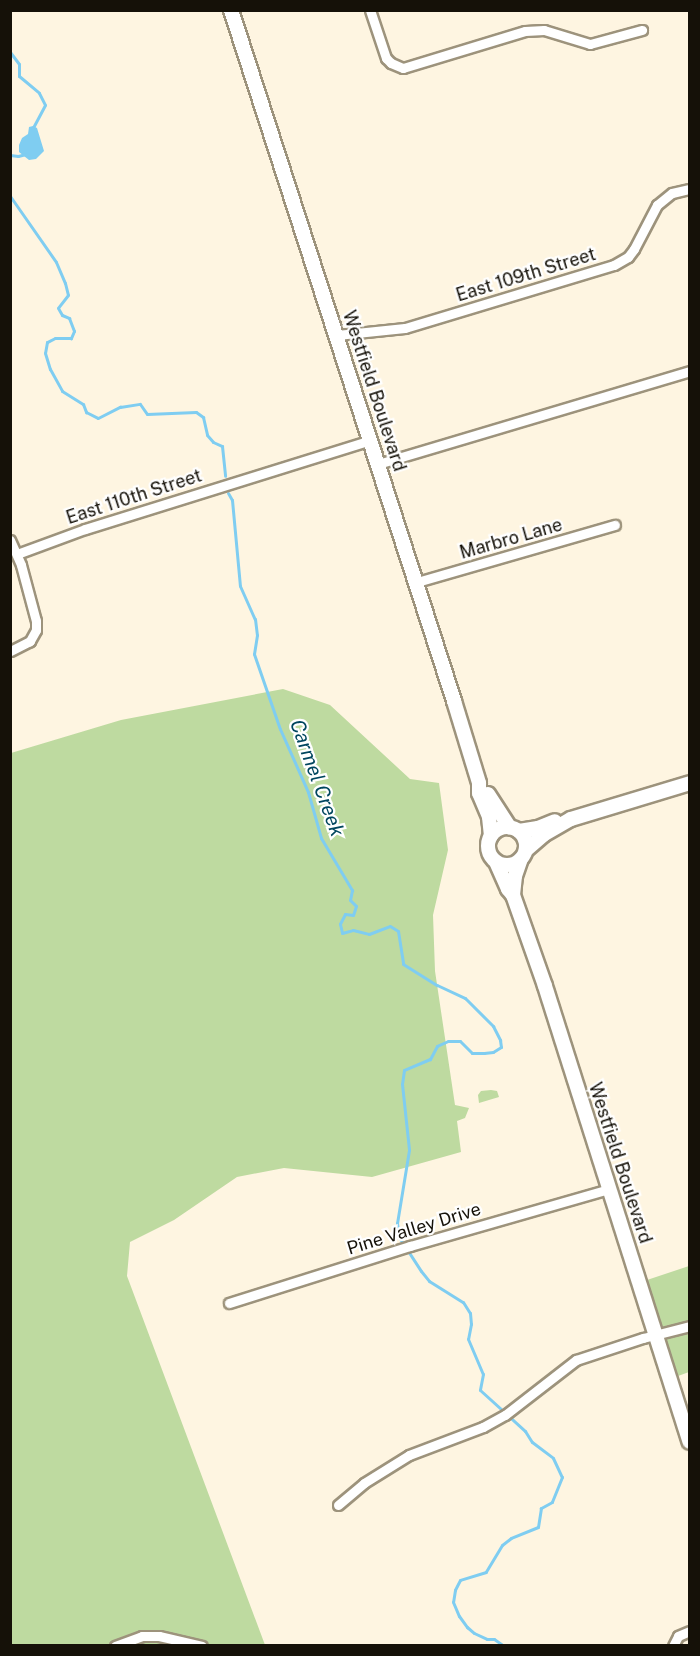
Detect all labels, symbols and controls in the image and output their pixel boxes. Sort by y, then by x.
street label: East 109th Street [454,243,598,307]
street label: Westfield Boulevard [338,308,410,474]
street label: East 110th Street [64,465,204,529]
street label: Marbro Lane [457,514,565,564]
water label: Carmel Creek [285,716,349,840]
street label: Westfield Boulevard [584,1080,656,1246]
street label: Pine Valley Drive [344,1198,484,1260]

